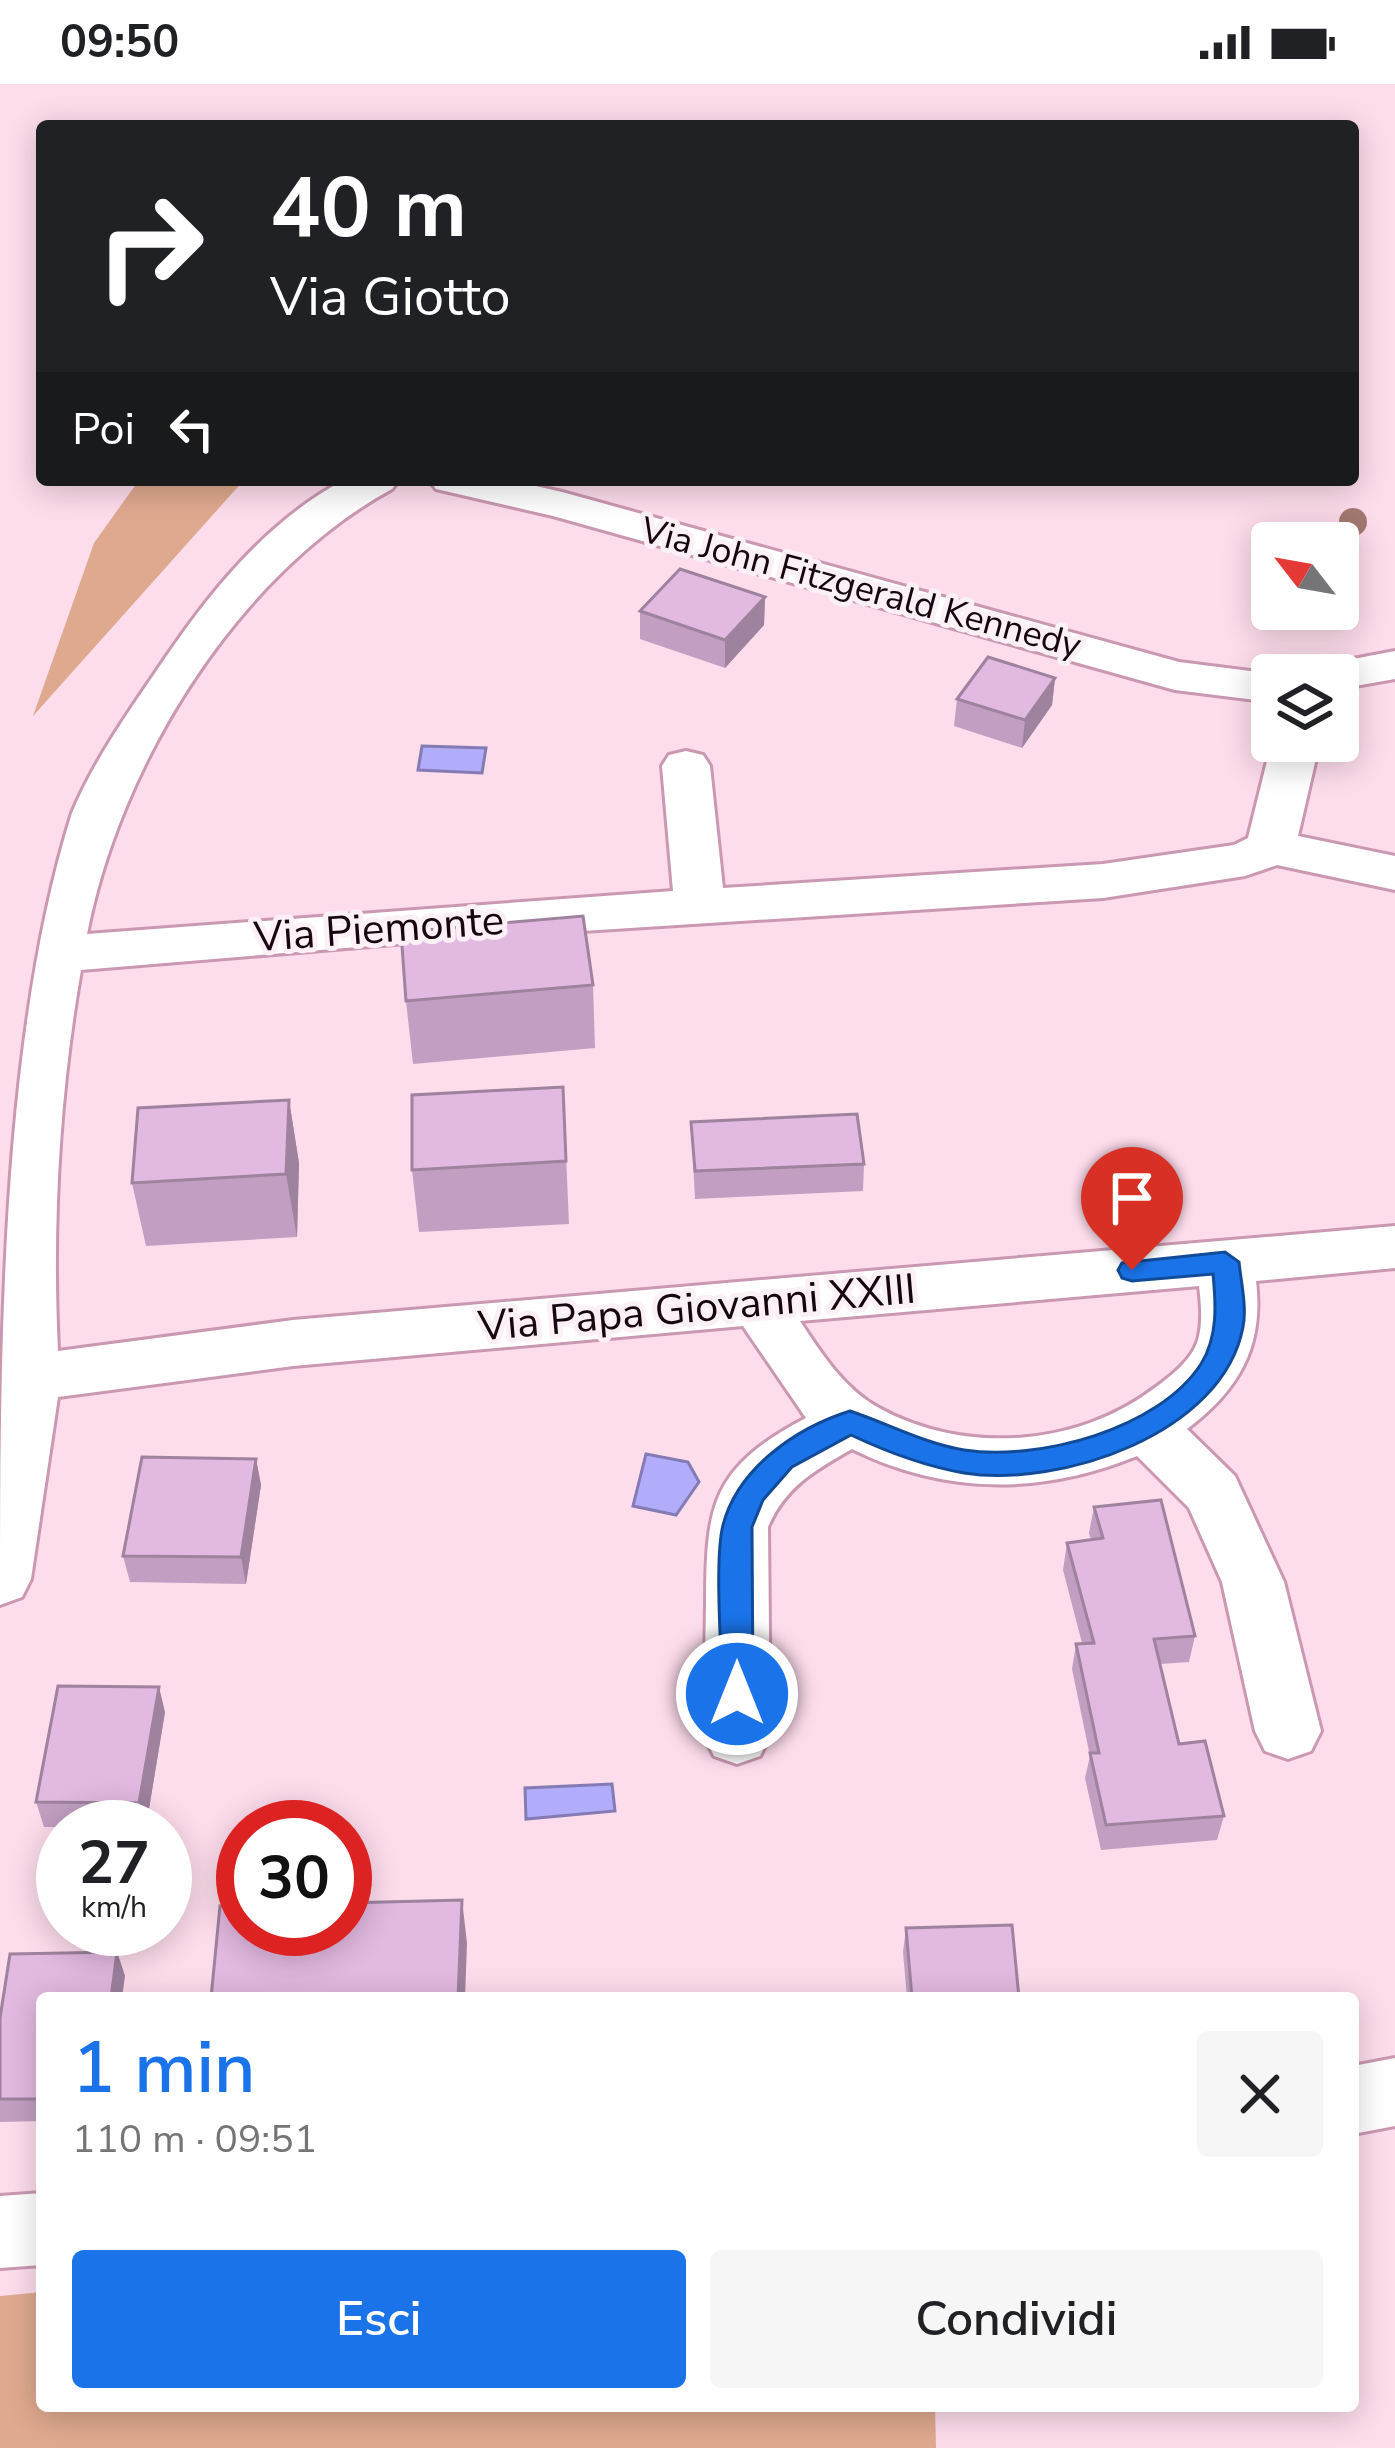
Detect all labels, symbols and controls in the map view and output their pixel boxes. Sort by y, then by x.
text: 09:50 [60,12,179,73]
text: 40 m [270,151,467,266]
icon: right [72,168,228,324]
text: Via Giotto [270,260,511,334]
icon: left [159,396,225,462]
text: Poi [72,399,135,460]
street label: Via John Fitzgerald Kennedy [634,505,1087,671]
north arrow [1251,522,1359,630]
map controls [1251,522,1359,762]
button: layers [1251,654,1359,762]
street label: Via Piemonte [251,892,506,966]
pin [1081,1147,1183,1270]
icon: arrive [1099,1165,1165,1231]
street label: Via Papa Giovanni XXIII [475,1260,918,1356]
position arrow [674,1631,800,1757]
speed limit sign: 30 [216,1800,372,1956]
text: 27 [78,1822,150,1904]
text: km/h [81,1887,147,1928]
text: 1 min [72,2019,255,2117]
button: close [1197,2031,1323,2157]
text: 110 m · 09:51 [72,2113,317,2166]
button: Esci [72,2250,686,2388]
button: Condividi [710,2250,1323,2388]

